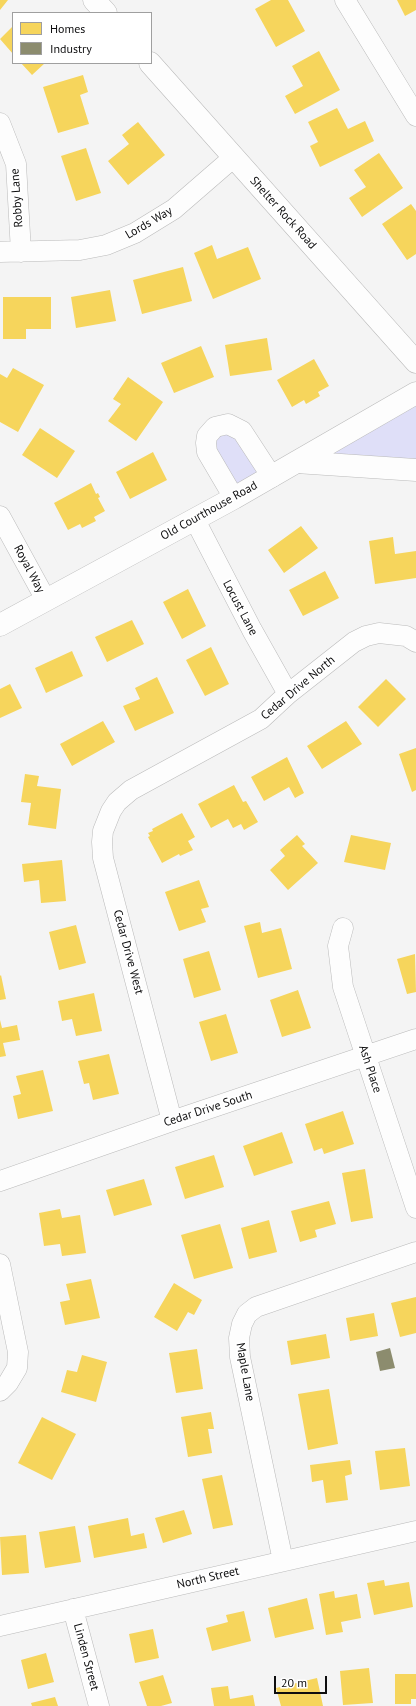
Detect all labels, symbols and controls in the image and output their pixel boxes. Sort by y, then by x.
legend [12,12,152,64]
text: Homes [50,21,85,36]
text: Industry [50,41,92,56]
street label: Robby Lane [8,168,26,228]
street label: Shelter Rock Road [247,174,319,252]
street label: Lords Way [123,204,175,242]
street label: Old Courthouse Road [158,478,260,544]
street label: Royal Way [10,543,48,595]
street label: Locust Lane [219,578,261,638]
street label: Cedar Drive North [258,653,338,723]
street label: Cedar Drive West [110,908,146,996]
street label: Ash Place [356,1043,384,1095]
street label: Cedar Drive South [162,1088,254,1130]
street label: Maple Lane [233,1342,257,1402]
street label: North Street [175,1564,241,1592]
street label: Linden Street [70,1622,102,1692]
scale bar [276,1668,329,1694]
text: 20 m [281,1675,307,1690]

